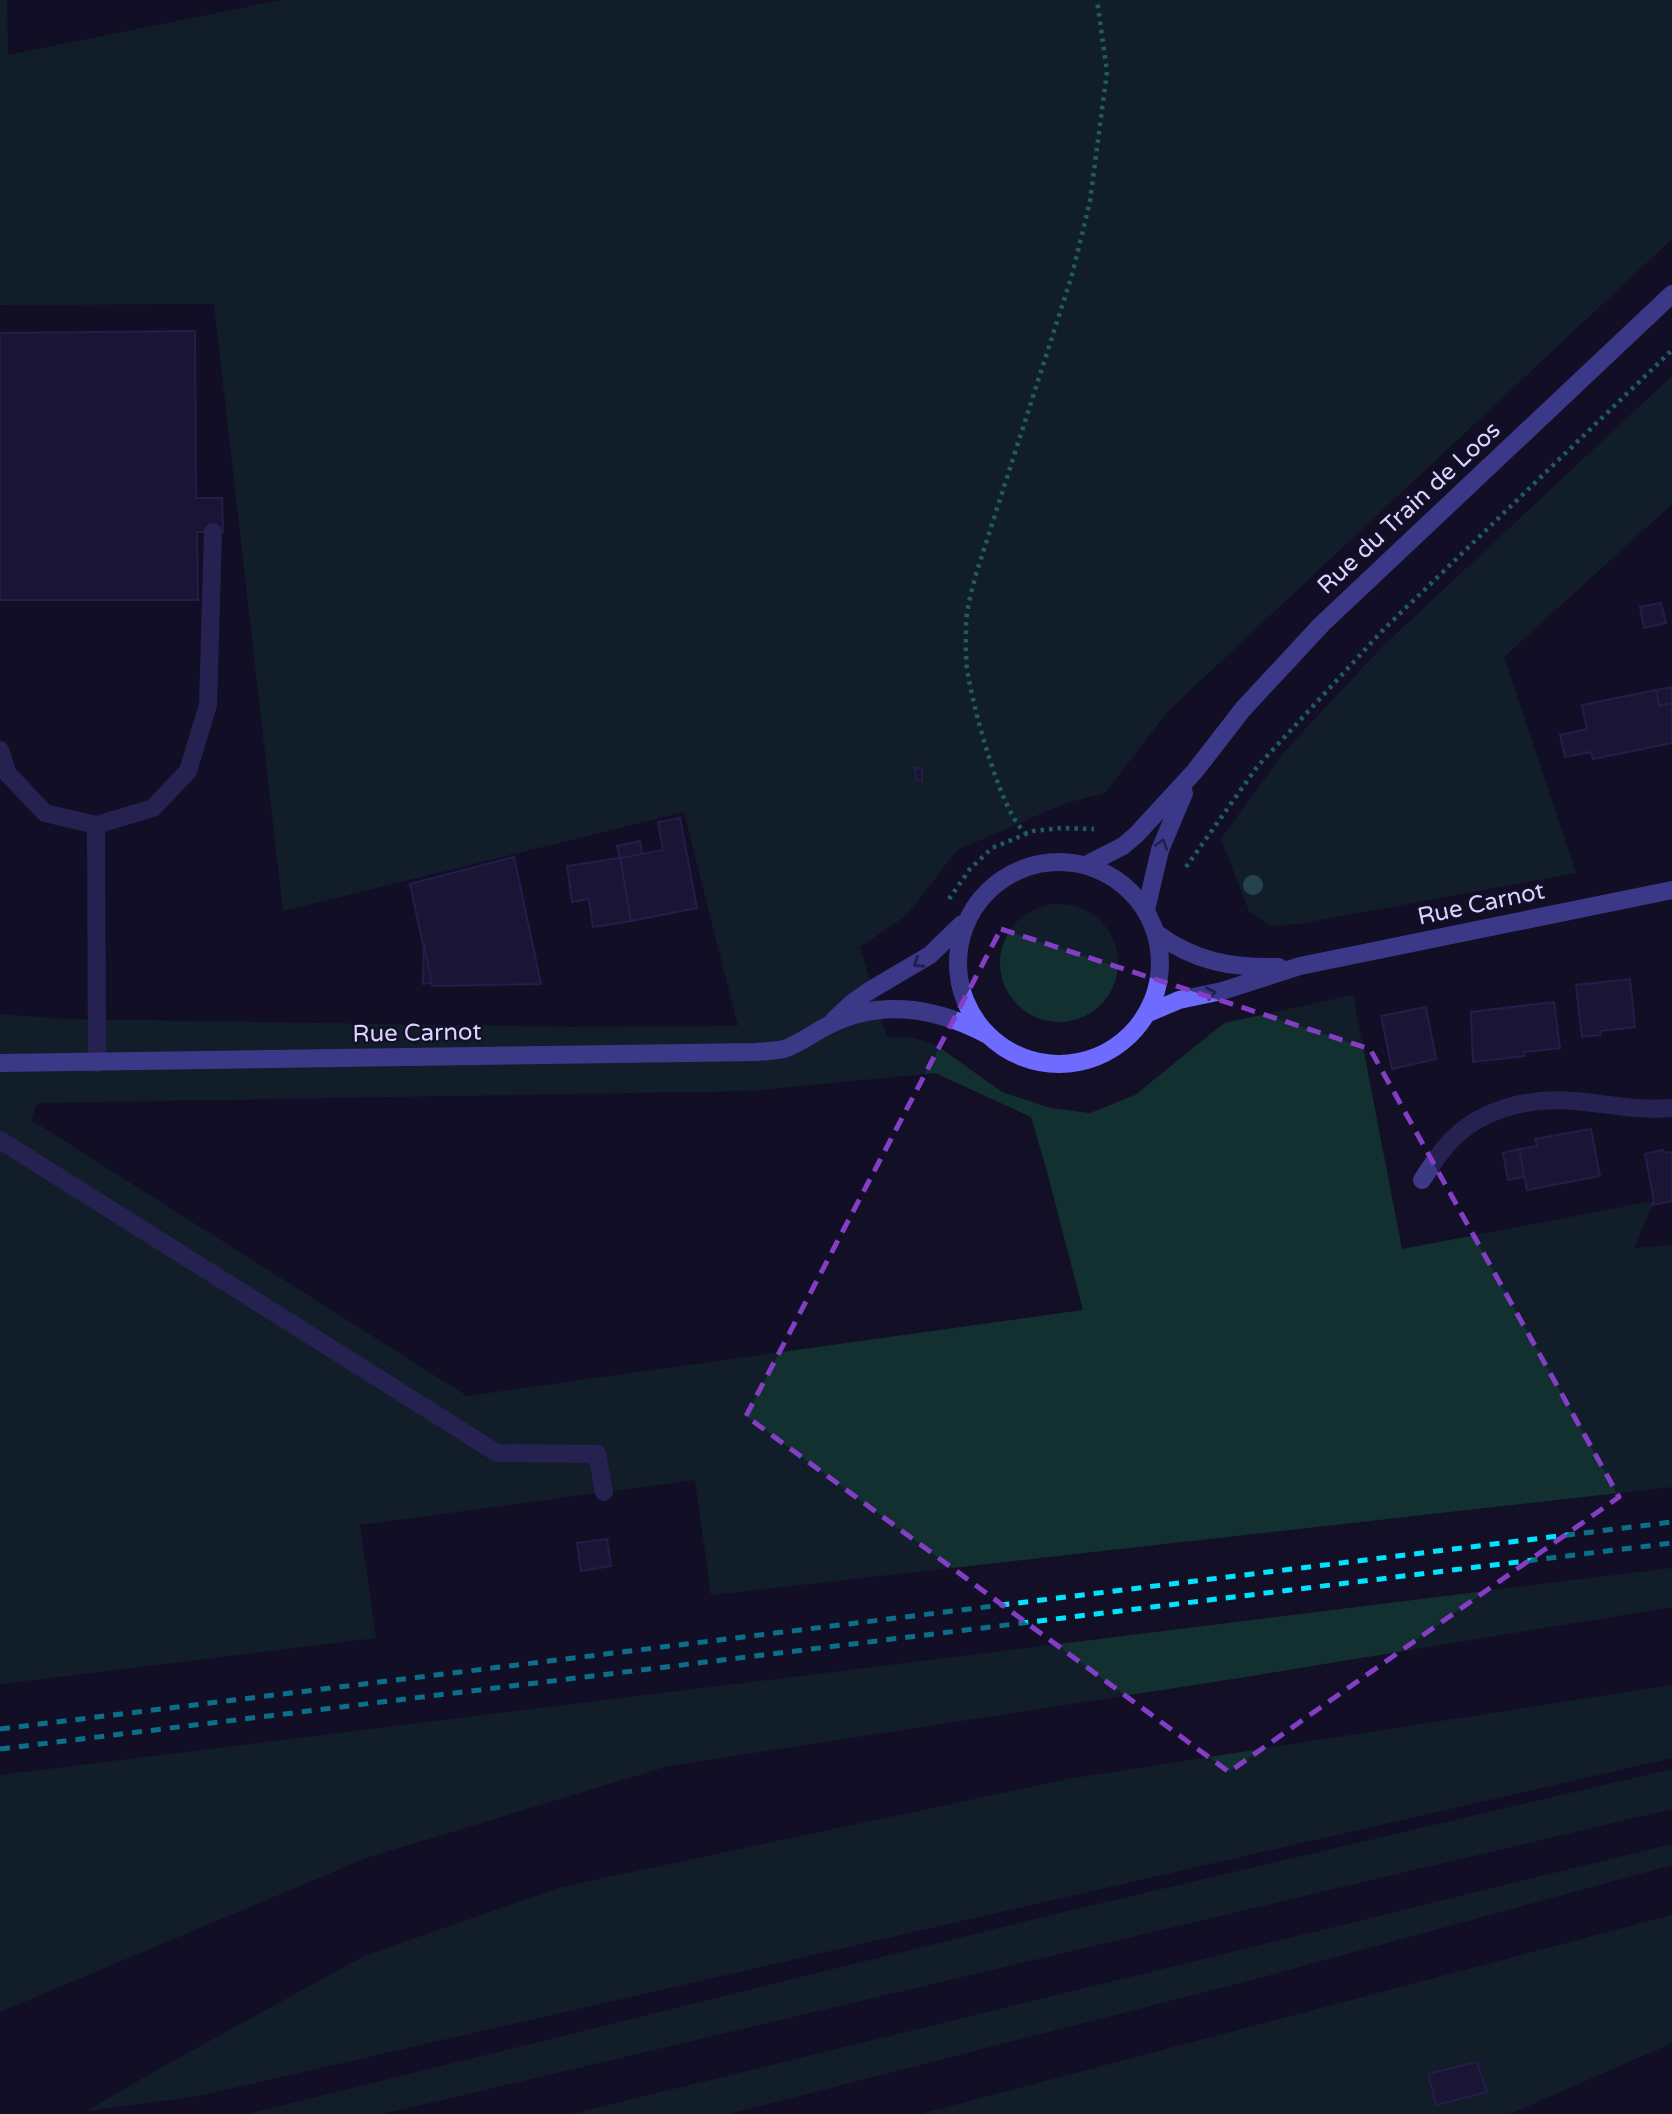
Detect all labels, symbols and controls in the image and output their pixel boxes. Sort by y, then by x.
street label: Rue du Train de Loos [1311,416,1507,600]
one-way arrow [1154,839,1168,851]
street label: Rue Carnot [1415,876,1547,932]
one-way arrow [913,955,926,968]
one-way arrow [1205,987,1217,1002]
street label: Rue Carnot [352,1017,482,1049]

